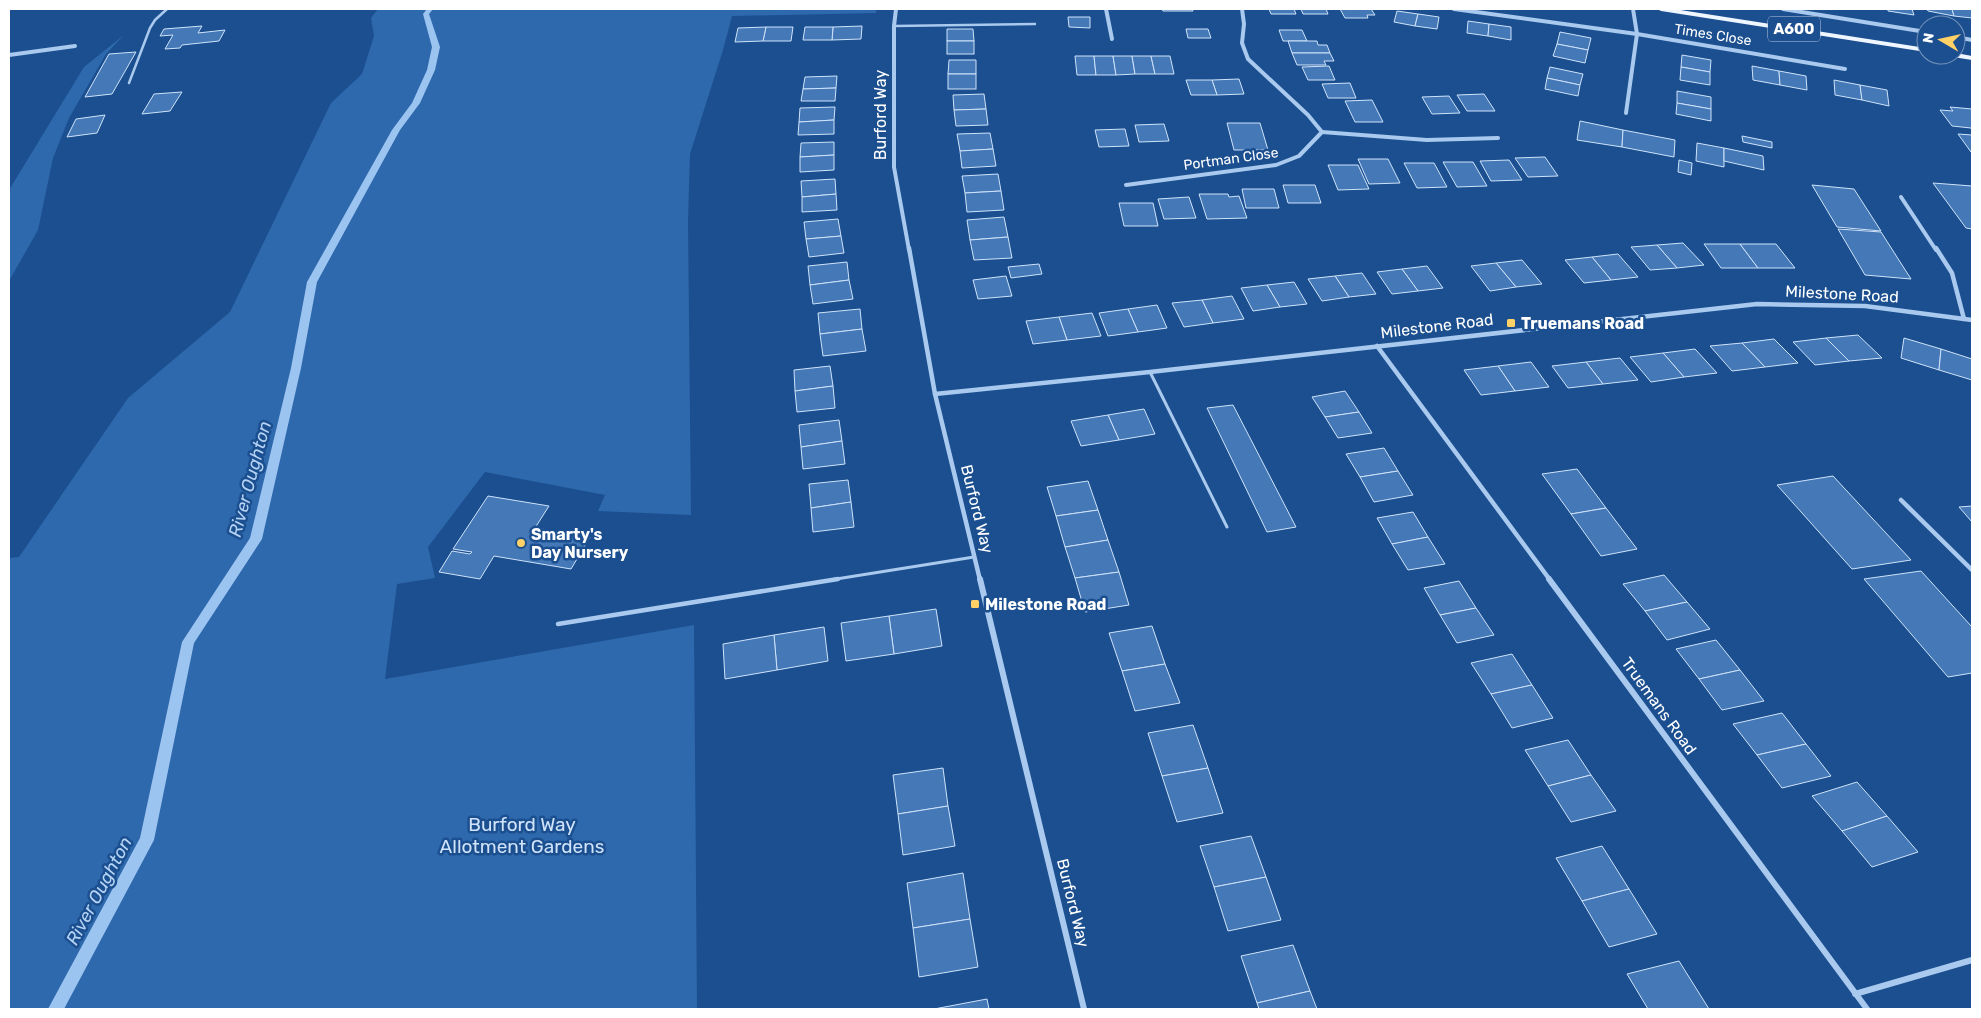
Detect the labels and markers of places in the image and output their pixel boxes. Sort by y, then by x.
place label: Truemans Road [1521,314,1644,333]
marker: Truemans Road [1505,317,1517,329]
place label: Smarty's Day Nursery [531,525,629,562]
marker: Smarty's Day Nursery [515,537,527,549]
place label: Milestone Road [985,595,1106,614]
marker: Milestone Road [969,598,981,610]

